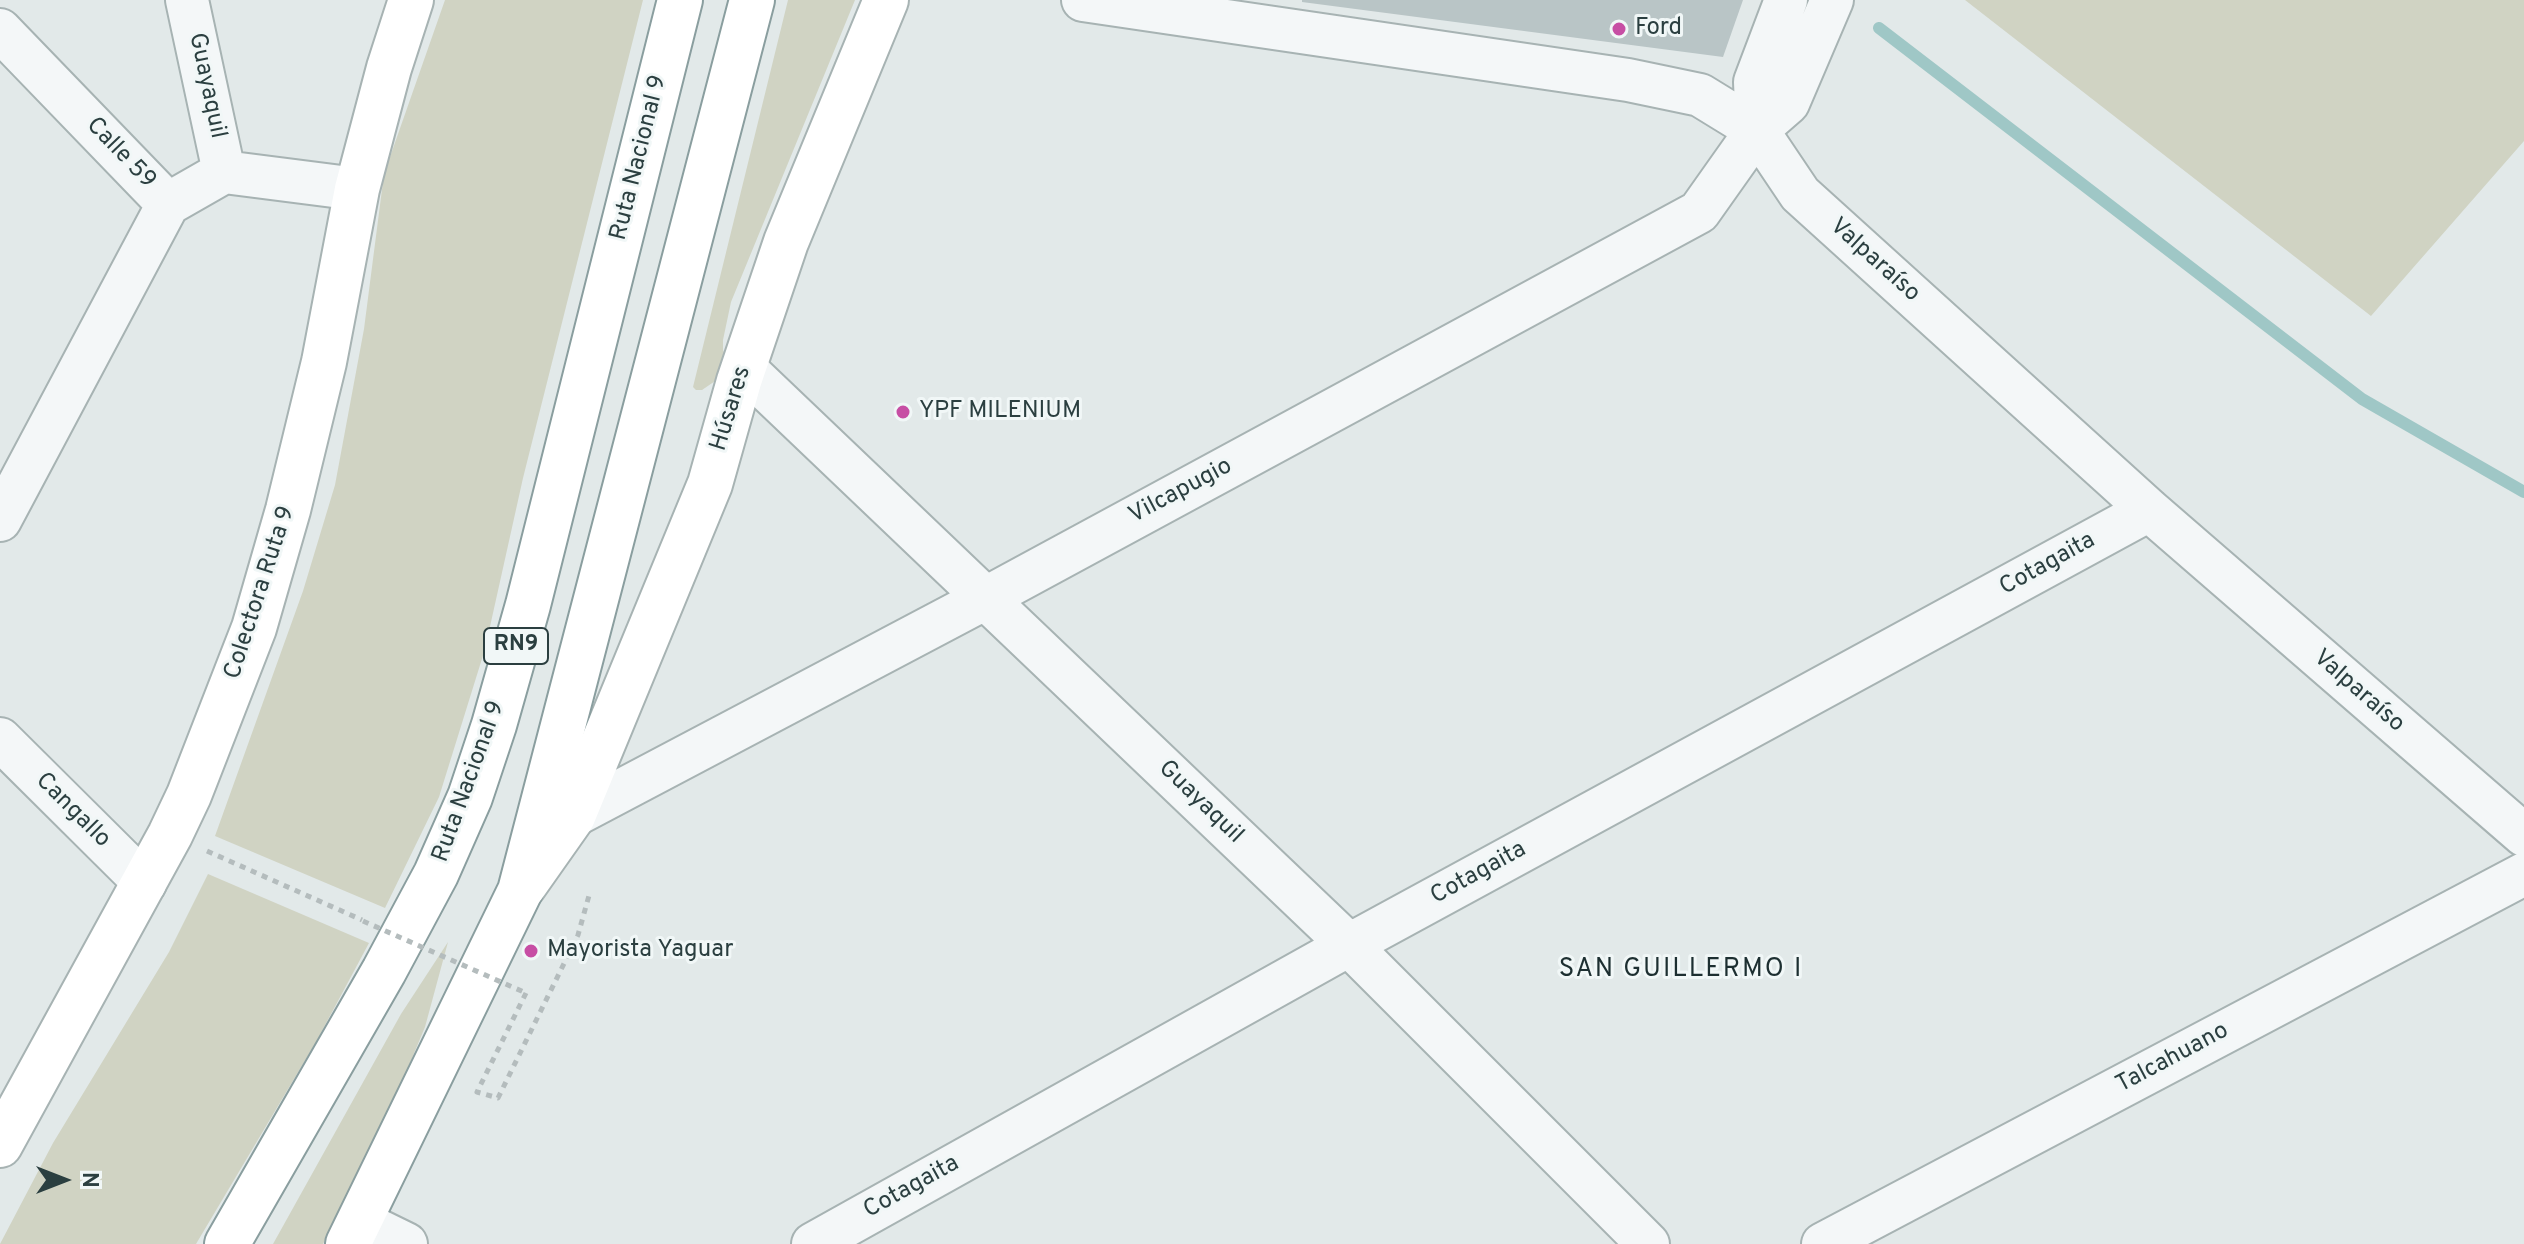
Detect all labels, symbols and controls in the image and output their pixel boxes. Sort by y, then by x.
place label: Ford [1635,15,1682,43]
marker: Ford [1610,20,1628,38]
street label: Guayaquil [181,30,231,142]
street label: Ruta Nacional 9 [606,72,674,244]
street label: Calle 59 [79,112,161,196]
street label: Valparaíso [1823,213,1925,309]
street label: Húsares [706,363,758,455]
place label: YPF MILENIUM [919,398,1081,426]
marker: YPF MILENIUM [894,403,912,421]
street label: Vilcapugio [1124,453,1238,531]
street label: Colectora Ruta 9 [219,503,303,683]
street label: Cotagaita [1995,527,2101,603]
road number: RN9 [484,628,548,664]
street label: Valparaíso [2306,644,2410,740]
street label: Ruta Nacional 9 [428,698,512,866]
street label: Guayaquil [1151,755,1249,851]
street label: Cangallo [28,767,116,855]
street label: Cotagaita [1426,836,1532,912]
place label: Mayorista Yaguar [547,937,734,965]
marker: Mayorista Yaguar [522,942,540,960]
district label: SAN GUILLERMO I [1559,955,1803,987]
street label: Talcahuano [2112,1017,2234,1101]
north arrow [24,1140,104,1220]
street label: Cotagaita [859,1150,965,1226]
text: N [75,1172,102,1188]

